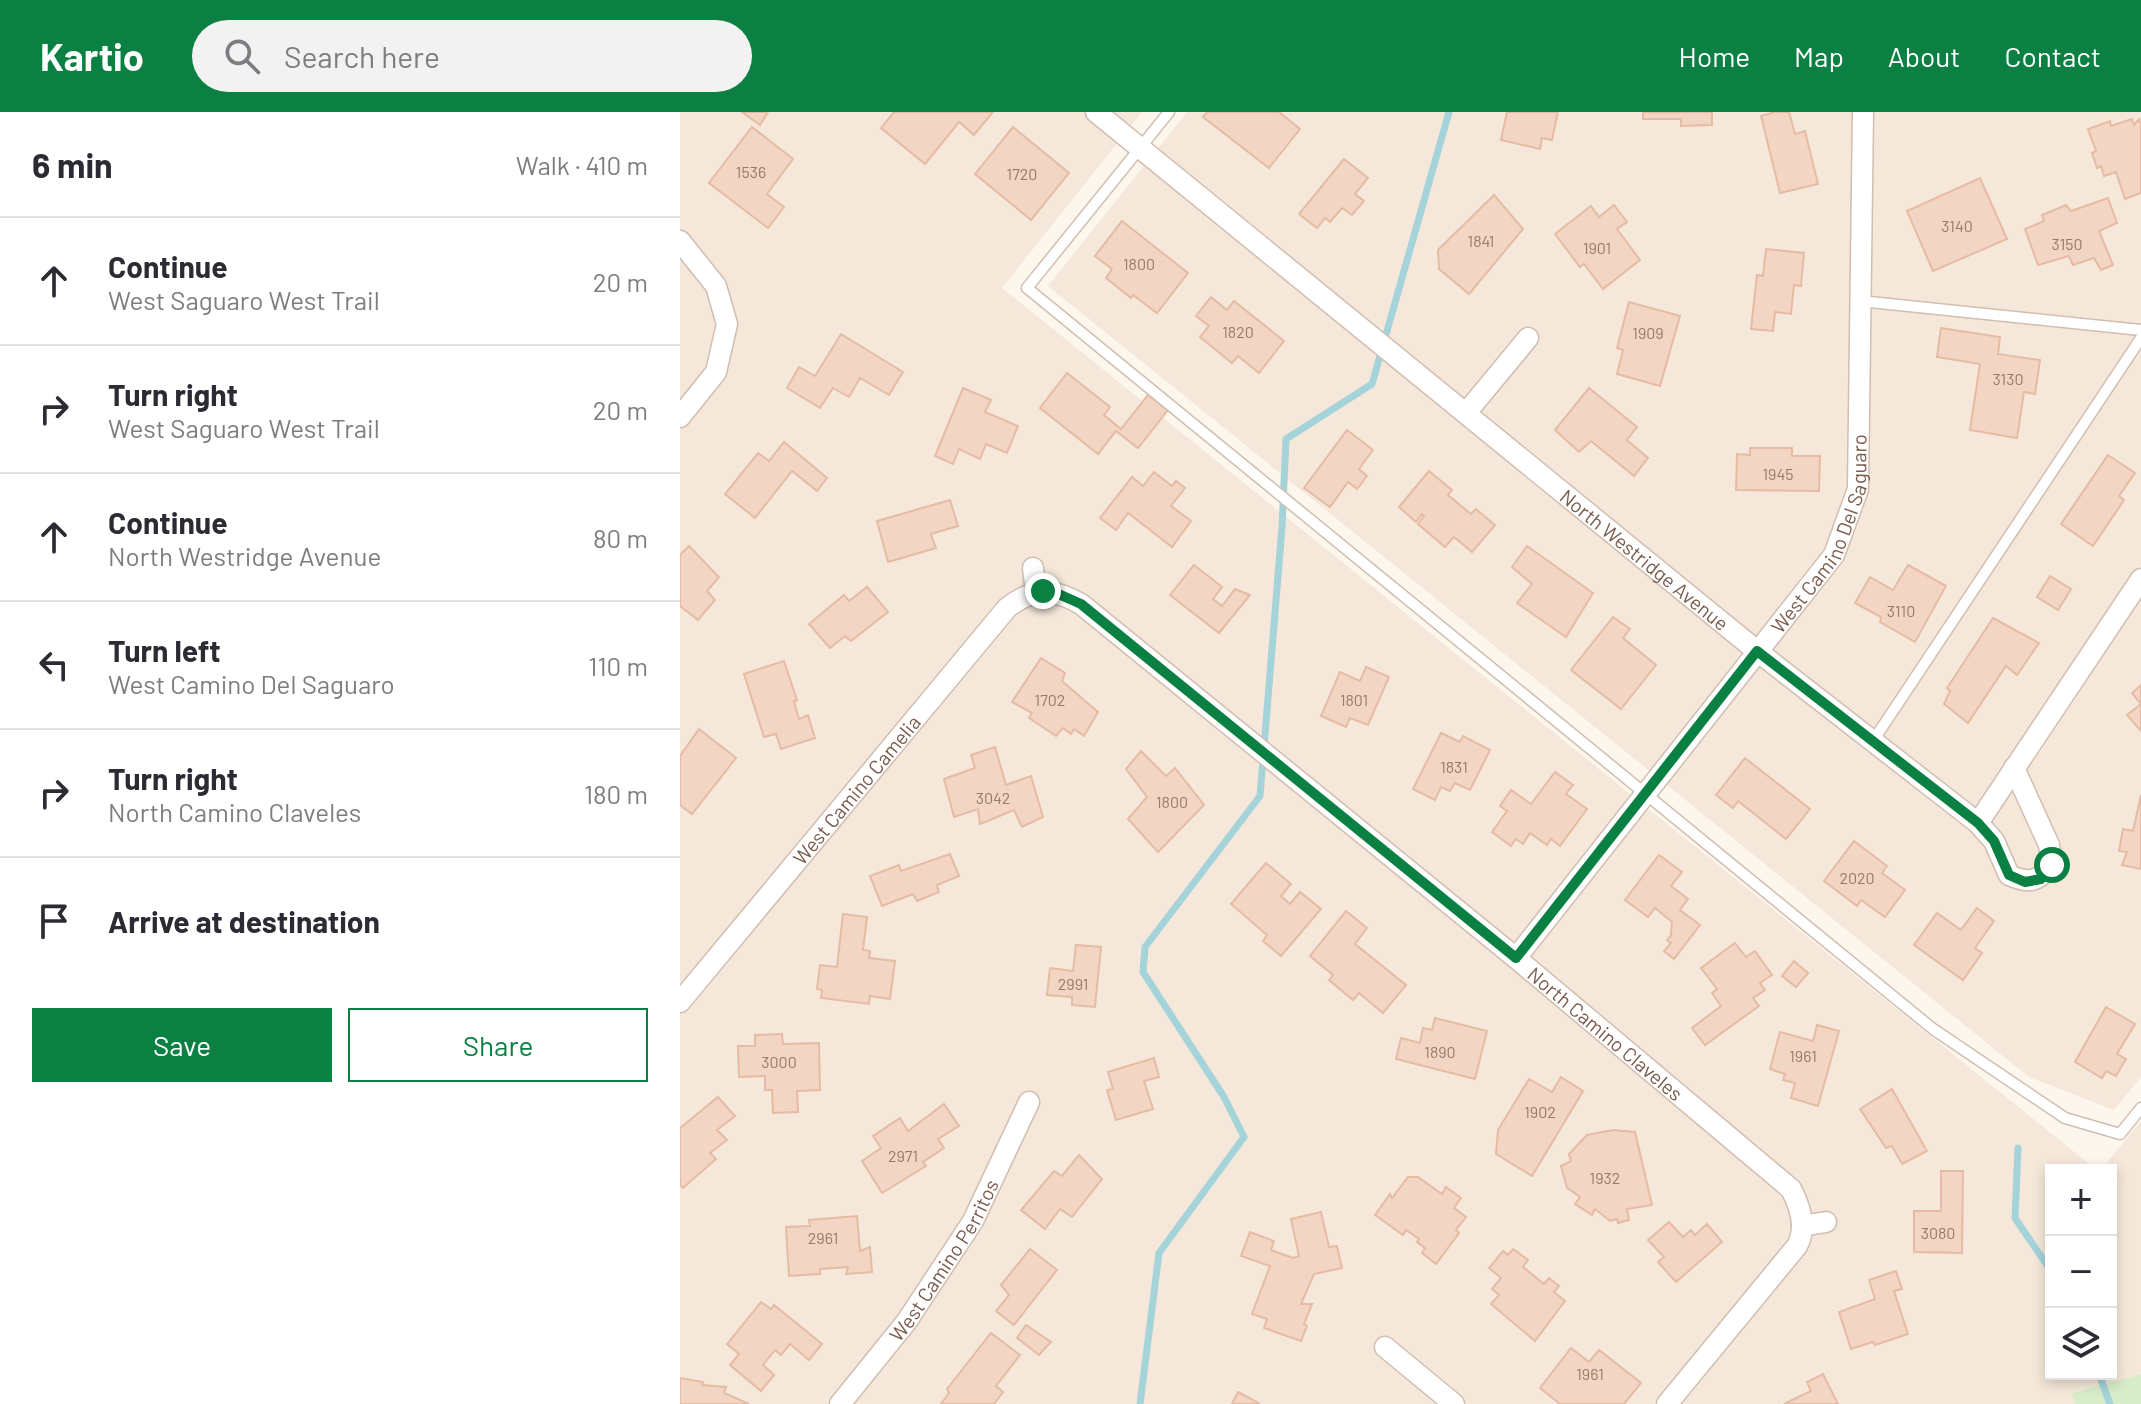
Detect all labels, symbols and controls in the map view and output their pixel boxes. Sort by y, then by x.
search box [192,20,752,92]
text: Kartio [40,33,144,79]
icon: search [220,34,264,78]
text: Search here [284,38,440,74]
text: Home [1679,39,1750,73]
text: Map [1794,39,1844,73]
text: About [1888,39,1960,73]
text: Contact [2004,39,2101,73]
text: 6 min [32,144,113,185]
text: Walk · 410 m [516,149,648,180]
house number: 1536 [736,162,766,181]
house number: 1720 [1007,164,1037,183]
house number: 3140 [1941,216,1973,235]
house number: 1841 [1468,231,1494,250]
house number: 3150 [2052,234,2083,253]
house number: 1901 [1583,238,1611,257]
text: Continue [108,248,228,284]
house number: 1800 [1123,254,1155,273]
icon: ahead [32,259,76,303]
text: 20 m [593,266,648,297]
text: West Saguaro West Trail [108,284,380,315]
house number: 1820 [1222,322,1254,341]
house number: 1909 [1632,323,1664,342]
house number: 3130 [1992,369,2024,388]
text: Turn right [108,376,238,412]
icon: right [32,387,76,431]
text: 20 m [593,394,648,425]
text: West Saguaro West Trail [108,412,380,443]
street label: West Camino Del Saguaro [1765,434,1871,638]
house number: 1945 [1763,464,1793,483]
street label: North Westridge Avenue [1556,484,1734,635]
text: Continue [108,504,228,540]
icon: ahead [32,515,76,559]
text: 80 m [593,522,648,553]
text: North Westridge Avenue [108,540,381,571]
route end [1025,573,1061,609]
house number: 3110 [1887,601,1915,620]
text: Turn left [108,632,221,668]
icon: left [32,643,76,687]
text: 110 m [588,650,648,681]
text: West Camino Del Saguaro [108,668,395,699]
house number: 1702 [1035,690,1065,709]
house number: 1801 [1340,690,1368,709]
street label: West Camino Camelia [787,710,925,869]
house number: 1831 [1440,757,1468,776]
text: Turn right [108,760,238,796]
icon: right [32,771,76,815]
text: 180 m [584,778,648,809]
house number: 3042 [976,788,1010,807]
house number: 1800 [1156,792,1188,811]
text: North Camino Claveles [108,796,361,827]
route start [2034,847,2070,883]
house number: 2020 [1839,868,1875,887]
icon: arrive [32,899,76,943]
text: Arrive at destination [108,903,380,939]
street label: North Camino Claveles [1523,961,1688,1105]
house number: 2991 [1058,974,1088,993]
button: Save [32,1008,332,1082]
button: Share [348,1008,648,1082]
house number: 1890 [1424,1042,1456,1061]
house number: 1961 [1789,1046,1817,1065]
house number: 3000 [761,1052,797,1071]
house number: 1902 [1524,1102,1556,1121]
house number: 2971 [888,1146,918,1165]
map controls [2045,1164,2117,1380]
button: + [2045,1164,2117,1236]
house number: 1932 [1590,1168,1620,1187]
street label: West Camino Perritos [884,1175,1003,1346]
house number: 3080 [1921,1223,1955,1242]
house number: 2961 [808,1228,838,1247]
button: − [2045,1236,2117,1308]
button: layers [2045,1308,2117,1380]
house number: 1961 [1576,1364,1604,1383]

